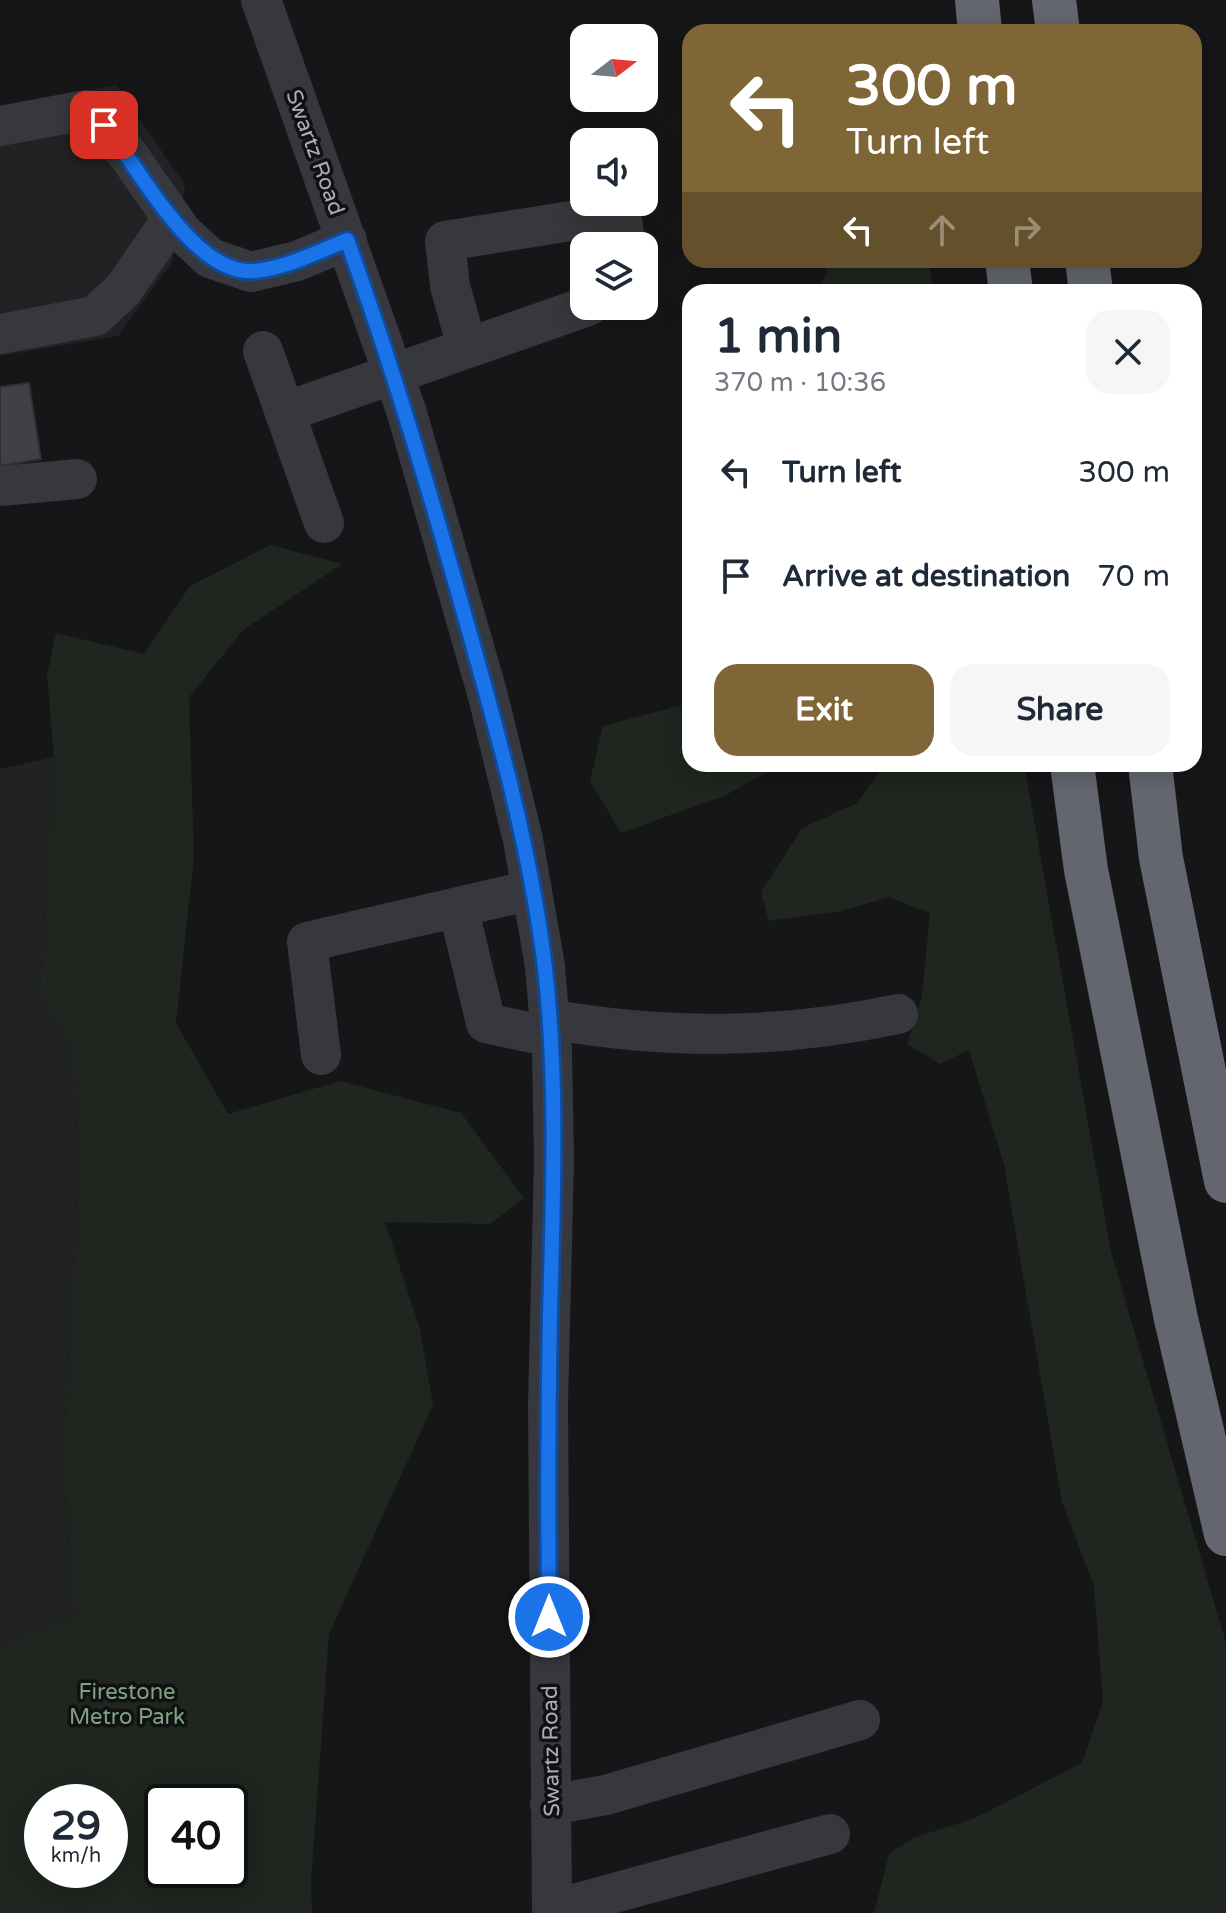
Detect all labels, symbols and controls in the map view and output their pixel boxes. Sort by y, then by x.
north arrow [570,24,658,112]
map controls [570,24,658,320]
text: 300 m [846,53,1017,120]
icon: left [714,56,818,160]
street label: Swartz Road [280,86,350,218]
pin [70,91,138,159]
icon: arrive [82,103,126,147]
text: Turn left [846,121,989,164]
button: sound [570,128,658,216]
icon: left [836,208,880,252]
icon: ahead [920,208,964,252]
icon: right [1004,208,1048,252]
button: layers [570,232,658,320]
text: 1 min [714,308,842,366]
button: close [1086,310,1170,394]
text: 370 m · 10:36 [714,367,886,398]
icon: left [714,450,758,494]
text: Turn left [782,454,901,491]
text: 300 m [1078,454,1170,491]
icon: arrive [714,554,758,598]
text: Arrive at destination [782,558,1070,595]
text: 70 m [1097,558,1170,595]
button: Exit [714,664,934,756]
button: Share [950,664,1170,756]
position arrow [507,1575,591,1659]
park label: Firestone Metro Park [69,1679,185,1730]
street label: Swartz Road [537,1685,565,1817]
speed limit sign: 40 [144,1784,248,1888]
text: 29 [51,1802,101,1850]
text: km/h [51,1844,101,1868]

